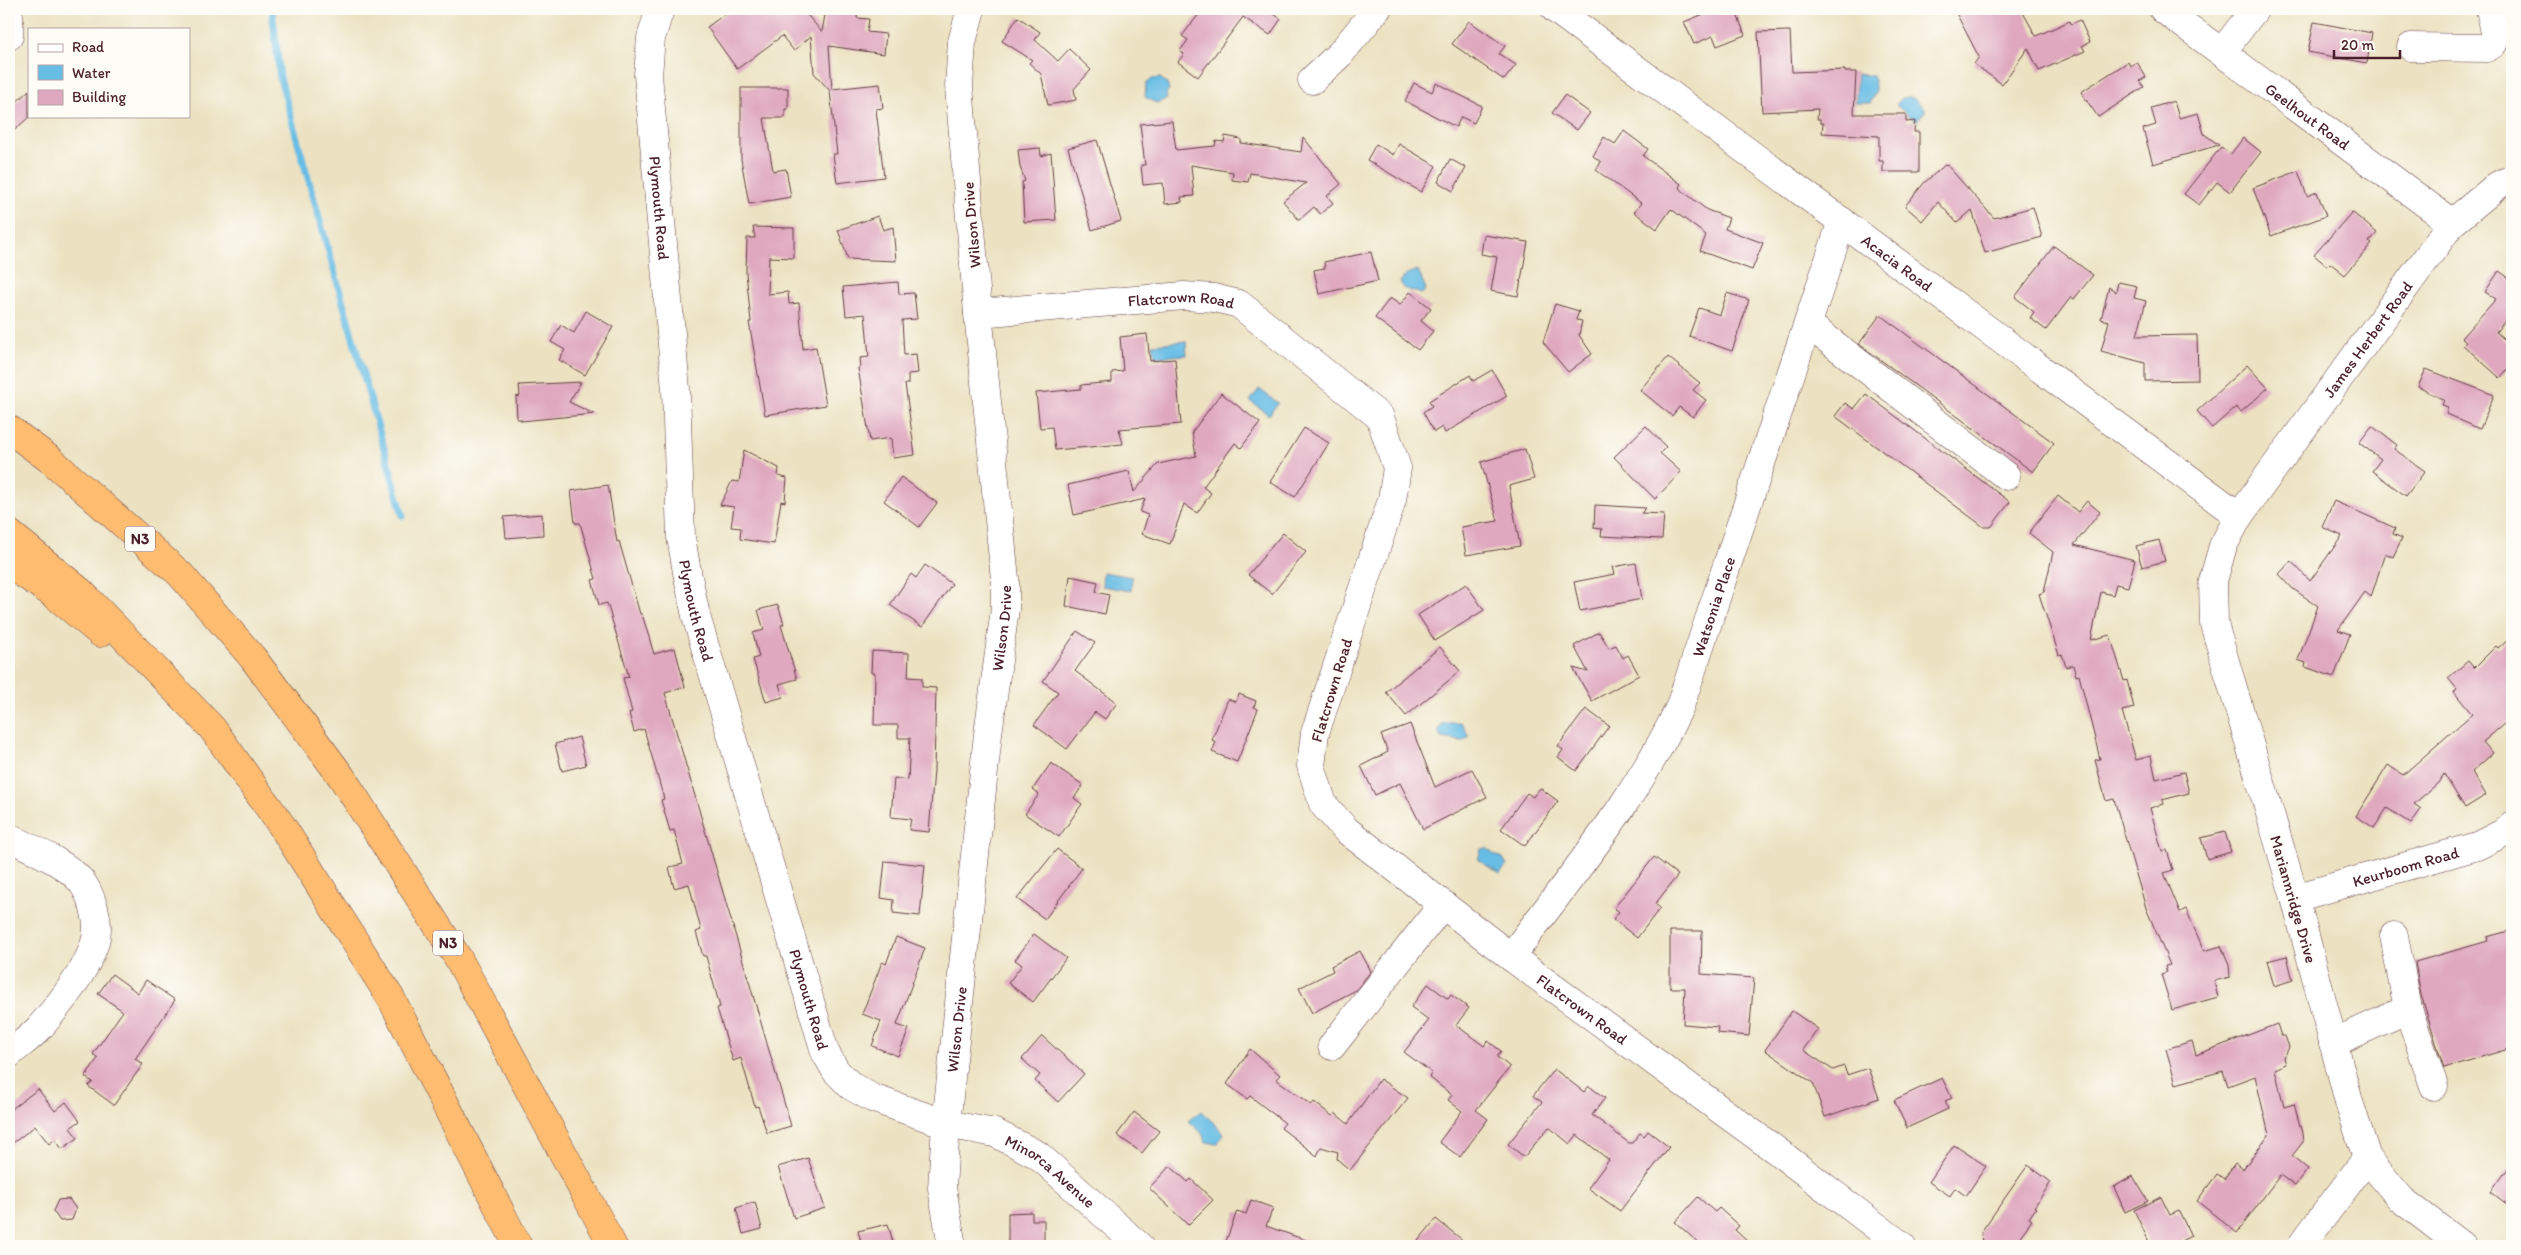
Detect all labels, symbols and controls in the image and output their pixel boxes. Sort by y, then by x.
legend [28,28,190,118]
scale bar [2334,28,2400,60]
text: 20 m [2341,36,2375,54]
text: Road [72,38,105,56]
text: Water [72,64,111,82]
street label: Geelhout Road [2261,79,2354,154]
text: Building [72,88,126,106]
street label: Plymouth Road [645,155,673,261]
street label: Wilson Drive [958,181,985,269]
street label: Acacia Road [1858,230,1936,296]
street label: James Herbert Road [2319,277,2417,401]
street label: Flatcrown Road [1127,287,1237,313]
road number: N3 [125,526,155,552]
street label: Watsonia Place [1688,554,1739,659]
street label: Plymouth Road [675,558,718,664]
street label: Wilson Drive [988,585,1015,672]
street label: Flatcrown Road [1307,636,1356,744]
street label: Mariannridge Drive [2266,833,2321,965]
street label: Keurboom Road [2350,843,2461,891]
road number: N3 [433,930,463,956]
street label: Plymouth Road [785,947,833,1052]
street label: Flatcrown Road [1533,970,1631,1049]
street label: Wilson Drive [943,986,971,1074]
street label: Minorca Avenue [1002,1131,1099,1212]

